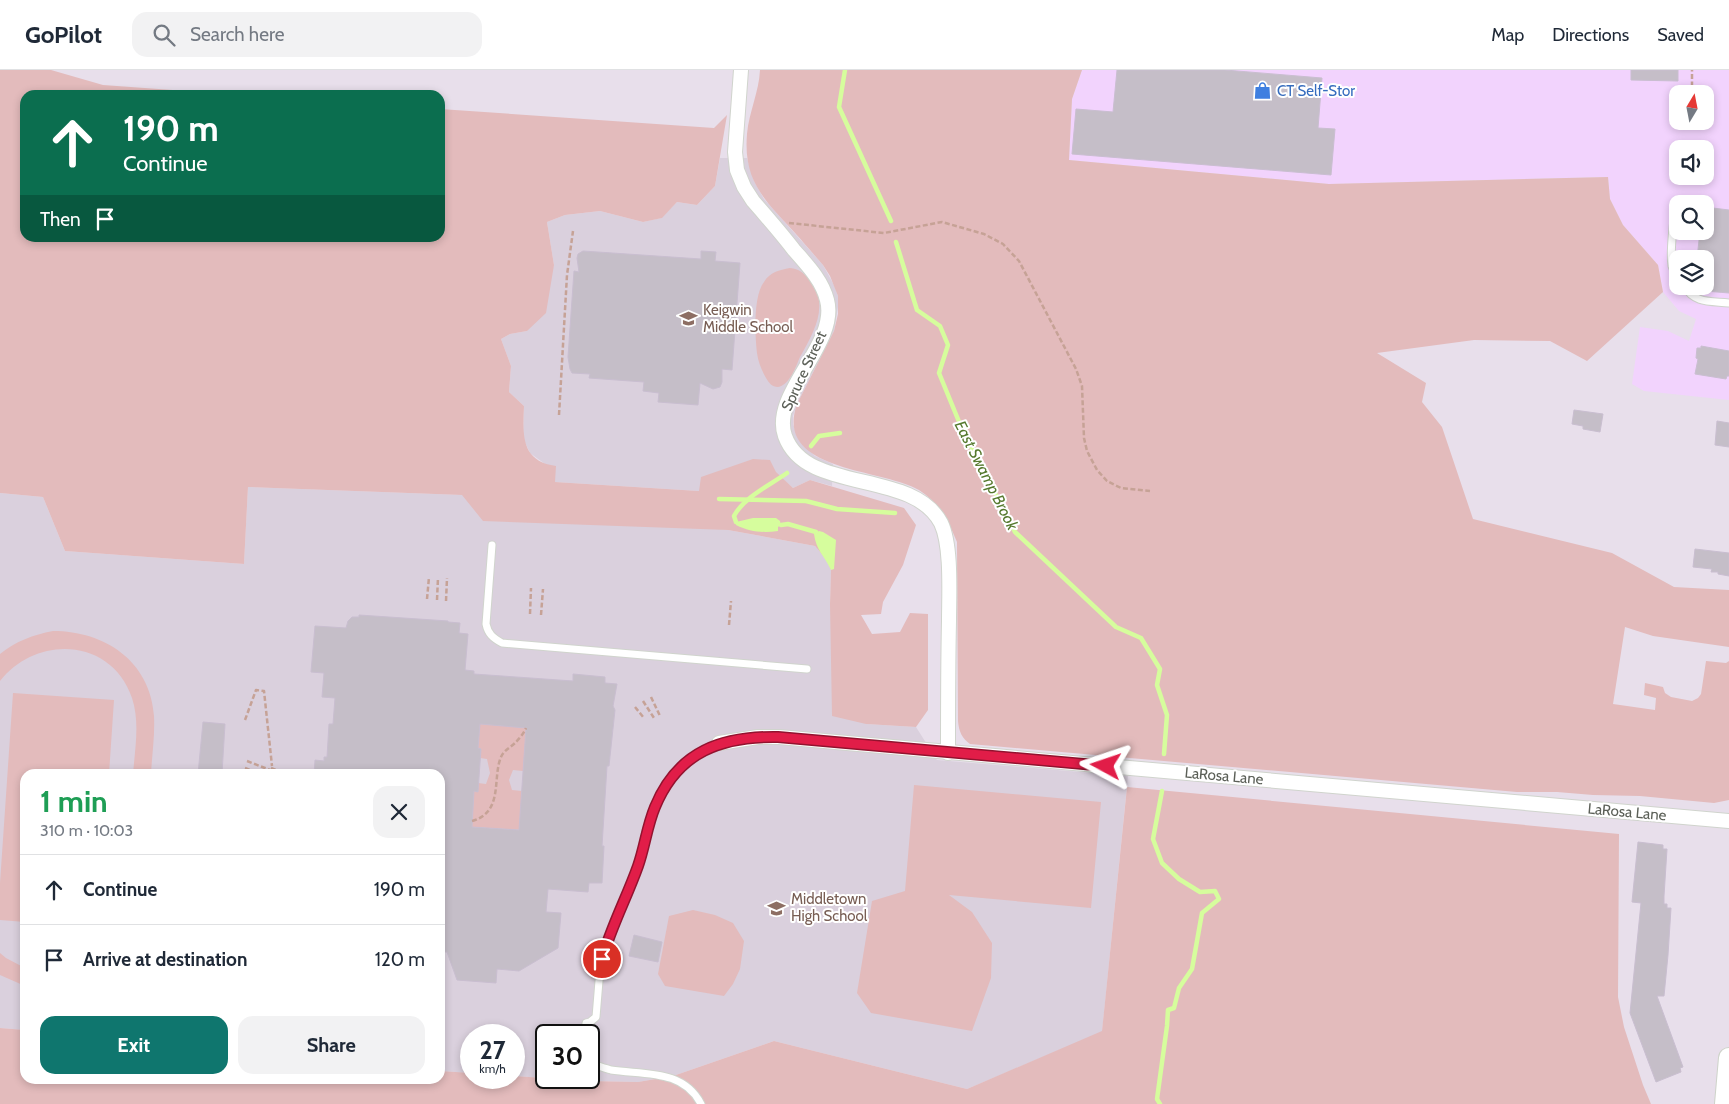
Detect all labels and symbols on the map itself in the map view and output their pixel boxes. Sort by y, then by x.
shop icon: CT Self-Stor [1253,81,1273,101]
place label: CT Self-Stor [1277,82,1355,100]
north arrow [1669,85,1714,130]
place label: Keigwin Middle School [703,301,794,336]
school or university icon: Keigwin Middle School [679,309,699,329]
street label: Spruce Street [778,328,830,414]
water label: East Swamp Brook [951,417,1023,534]
position arrow [1079,739,1131,791]
street label: LaRosa Lane [1184,764,1264,788]
street label: LaRosa Lane [1587,800,1667,824]
place label: Middletown High School [791,890,868,925]
school or university icon: Middletown High School [767,898,787,918]
pin [581,938,623,980]
speed limit sign: 30 [535,1024,600,1089]

